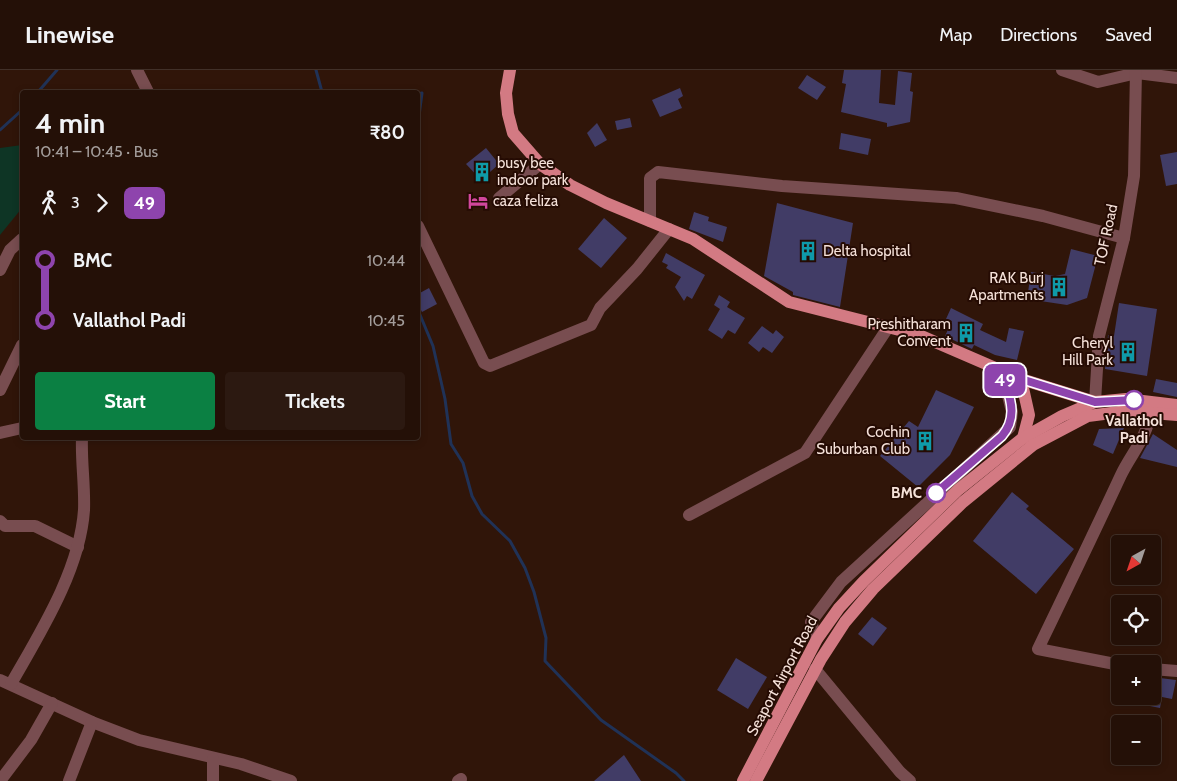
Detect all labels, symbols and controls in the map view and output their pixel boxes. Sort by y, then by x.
text: Linewise [25,20,114,49]
text: Map [939,24,972,46]
text: Directions [1000,24,1077,46]
text: Saved [1105,24,1152,46]
text: 4 min [35,106,105,140]
text: ₹80 [370,121,405,144]
text: 10:41 – 10:45 · Bus [35,142,158,161]
place label: busy bee indoor park [497,154,569,189]
building icon: busy bee indoor park [471,161,493,183]
icon: walk [35,189,63,217]
icon: forward [88,189,116,217]
hotel icon: caza feliza [467,190,489,212]
text: 49 [134,192,155,214]
place label: caza feliza [493,192,559,210]
text: 3 [71,193,80,212]
street label: TOF Road [1091,202,1121,268]
building icon: Delta hospital [797,240,819,262]
place label: Delta hospital [823,242,911,260]
text: BMC [73,249,112,272]
text: 10:44 [367,251,405,270]
place label: RAK Burj Apartments [969,269,1044,304]
building icon: RAK Burj Apartments [1048,276,1070,298]
text: Vallathol Padi [73,309,186,332]
text: 10:45 [367,311,405,330]
place label: Preshitharam Convent [867,315,951,350]
building icon: Preshitharam Convent [955,322,977,344]
place label: Cheryl Hill Park [1062,334,1113,369]
building icon: Cheryl Hill Park [1117,341,1139,363]
line badge: 49 [982,364,1028,396]
text: 49 [994,369,1016,391]
button: Start [35,372,215,430]
button: Tickets [225,372,405,430]
marker: Vallathol Padi [1124,390,1144,410]
place label: Vallathol Padi [1105,412,1163,447]
place label: Cochin Suburban Club [816,423,910,458]
building icon: Cochin Suburban Club [914,430,936,452]
marker: BMC [926,483,946,503]
place label: BMC [891,484,922,502]
north arrow [1111,535,1161,585]
map controls [1111,535,1161,765]
button: locate [1111,595,1161,645]
street label: Seaport Airport Road [743,613,821,739]
button: + [1111,655,1161,705]
button: − [1111,715,1161,765]

